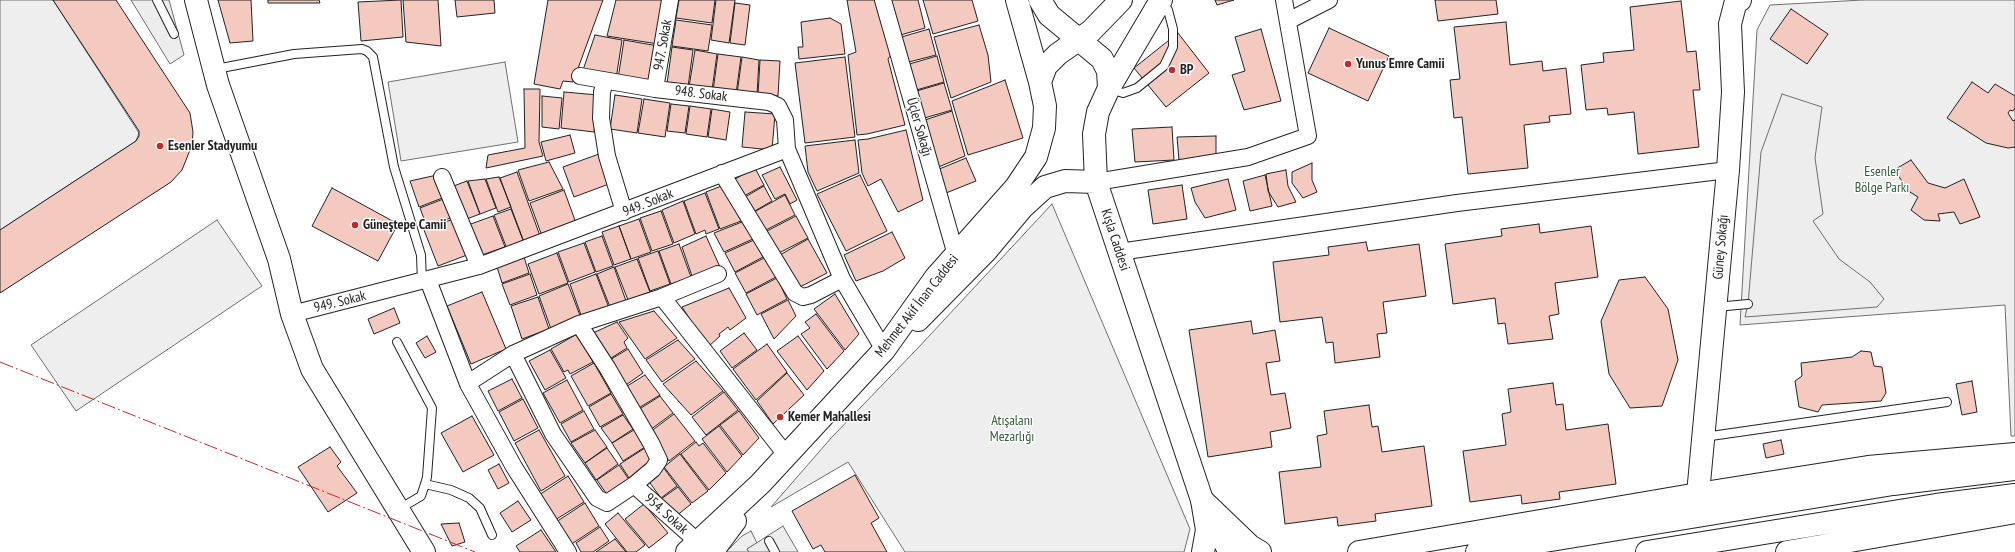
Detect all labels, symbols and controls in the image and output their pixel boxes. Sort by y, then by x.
street label: 947. Sokak [650,18,676,72]
place label: Yunus Emre Camii [1356,56,1445,72]
marker: Yunus Emre Camii [1343,59,1353,69]
place label: BP [1180,62,1194,78]
marker: BP [1167,65,1177,75]
street label: 948. Sokak [674,82,728,106]
street label: Üçler Sokağı [903,96,935,158]
place label: Esenler Stadyumu [168,138,257,154]
marker: Esenler Stadyumu [155,141,165,151]
park label: Esenler Bölge Parkı [1855,164,1909,196]
street label: 949. Sokak [620,185,676,221]
street label: Kışla Caddesi [1097,207,1133,273]
street label: Güney Sokağı [1710,214,1732,280]
place label: Güneştepe Camii [363,217,446,233]
marker: Güneştepe Camii [350,220,360,230]
street label: Mehmet Akif İnan Caddesi [872,251,962,361]
street label: 949. Sokak [312,287,368,317]
place label: Kemer Mahallesi [788,409,871,425]
marker: Kemer Mahallesi [775,412,785,422]
park label: Atışalanı Mezarlığı [990,413,1034,446]
street label: 954. Sokak [641,490,691,538]

